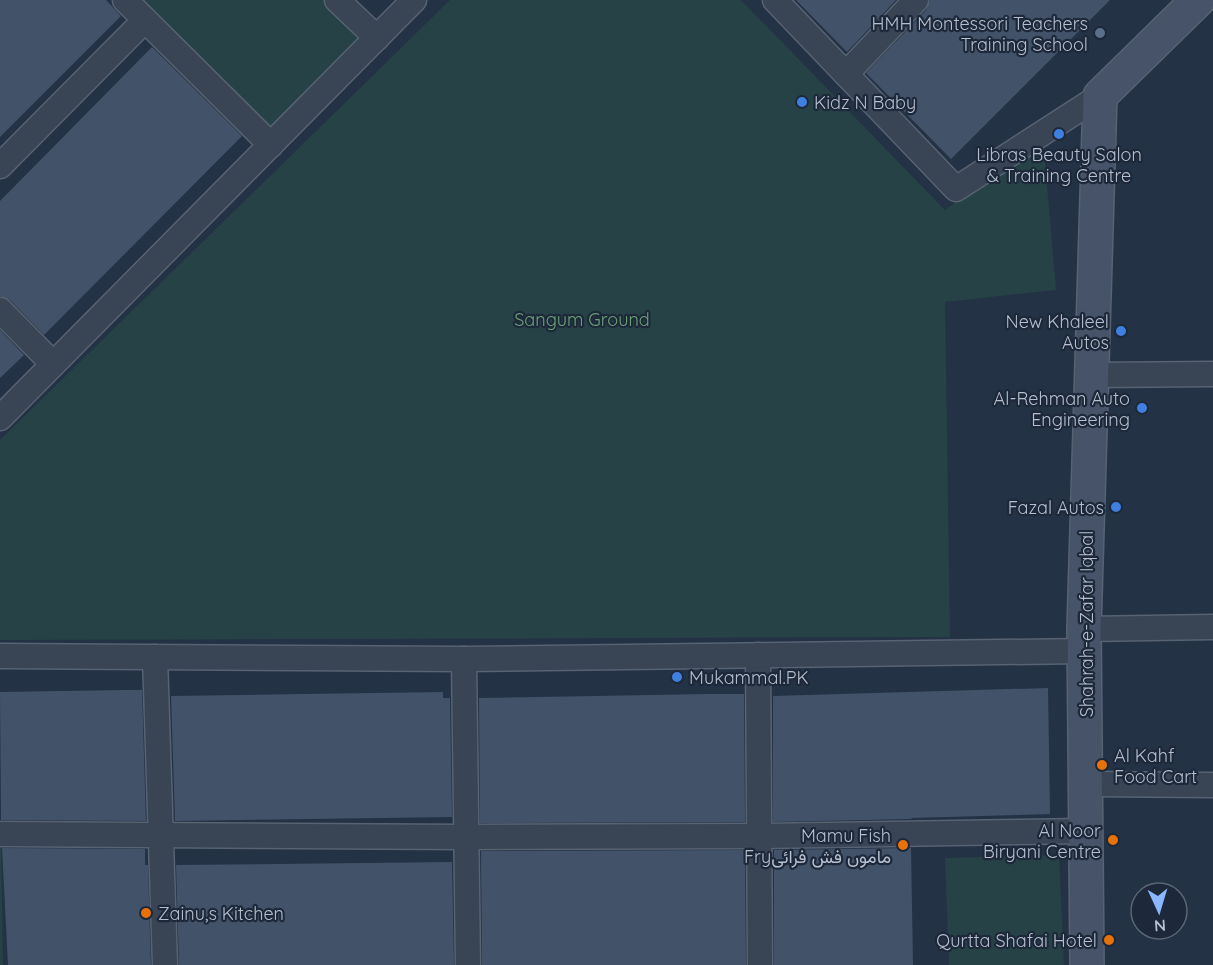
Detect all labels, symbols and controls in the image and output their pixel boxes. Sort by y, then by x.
place label: HMH Montessori Teachers Training School [872,12,1088,56]
marker: HMH Montessori Teachers Training School [1093,26,1107,40]
place label: Kidz N Baby [814,91,916,114]
marker: Kidz N Baby [795,95,809,109]
marker: Libras Beauty Salon & Training Centre [1052,127,1066,141]
place label: Libras Beauty Salon & Training Centre [976,143,1142,187]
park label: Sangum Ground [514,308,650,331]
place label: New Khaleel Autos [1006,310,1109,354]
marker: New Khaleel Autos [1114,324,1128,338]
place label: Al-Rehman Auto Engineering [994,387,1130,431]
marker: Al-Rehman Auto Engineering [1135,401,1149,415]
place label: Fazal Autos [1008,496,1104,519]
marker: Fazal Autos [1109,500,1123,514]
street label: Shahrah-e-Zafar Iqbal [1075,531,1098,717]
place label: Mukammal.PK [689,666,809,689]
marker: Mukammal.PK [670,670,684,684]
place label: Al Kahf Food Cart [1114,744,1197,788]
marker: Al Kahf Food Cart [1095,758,1109,772]
place label: Al Noor Biryani Centre [983,819,1101,863]
place label: Mamu Fish Fryماموں فش فرائی [744,824,891,868]
marker: Al Noor Biryani Centre [1106,833,1120,847]
marker: Mamu Fish Fryماموں فش فرائی [896,838,910,852]
north arrow [1129,881,1189,941]
place label: Zainu,s Kitchen [158,902,284,925]
marker: Zainu,s Kitchen [139,906,153,920]
text: N [1153,916,1167,936]
place label: Qurtta Shafai Hotel [936,929,1097,952]
marker: Qurtta Shafai Hotel [1102,933,1116,947]

